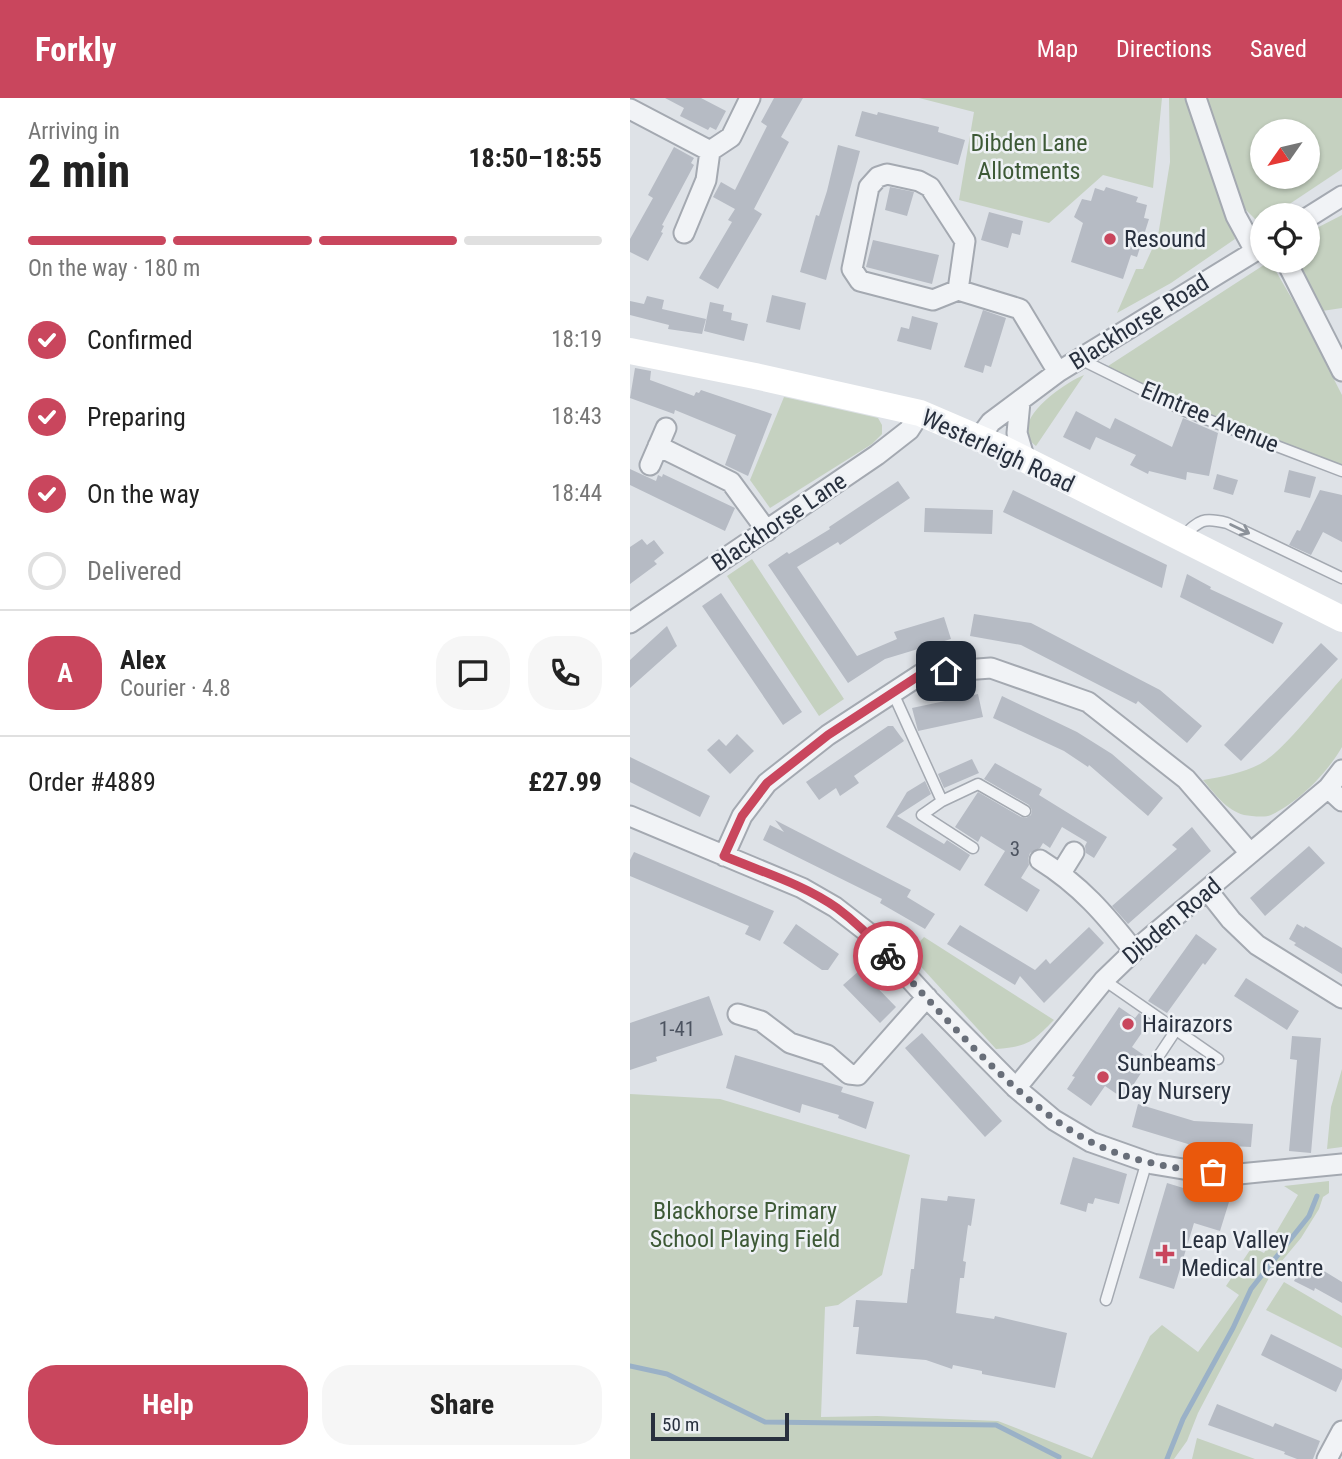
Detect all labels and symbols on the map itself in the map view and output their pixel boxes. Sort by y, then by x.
north arrow [1250,119,1320,189]
park label: Dibden Lane Allotments [970,129,1088,185]
place label: Resound [1124,225,1206,253]
marker: Resound [1102,231,1118,247]
street label: Blackhorse Road [1064,268,1214,376]
street label: Elmtree Avenue [1137,375,1283,459]
street label: Westerleigh Road [917,403,1079,499]
street label: Blackhorse Lane [706,467,852,577]
one-way arrow [1229,523,1250,536]
pin [916,641,976,701]
house number: 3 [1010,837,1020,861]
street label: Dibden Road [1117,872,1227,970]
courier [853,921,923,991]
place label: Hairazors [1142,1010,1233,1038]
marker: Hairazors [1120,1016,1136,1032]
house number: 1-41 [659,1017,695,1041]
place label: Sunbeams Day Nursery [1117,1049,1231,1105]
marker: Sunbeams Day Nursery [1095,1069,1111,1085]
pin [1183,1142,1243,1202]
park label: Blackhorse Primary School Playing Field [650,1197,840,1253]
place label: Leap Valley Medical Centre [1181,1226,1323,1282]
marker: Leap Valley Medical Centre [1155,1244,1175,1264]
scale bar [651,1410,789,1442]

